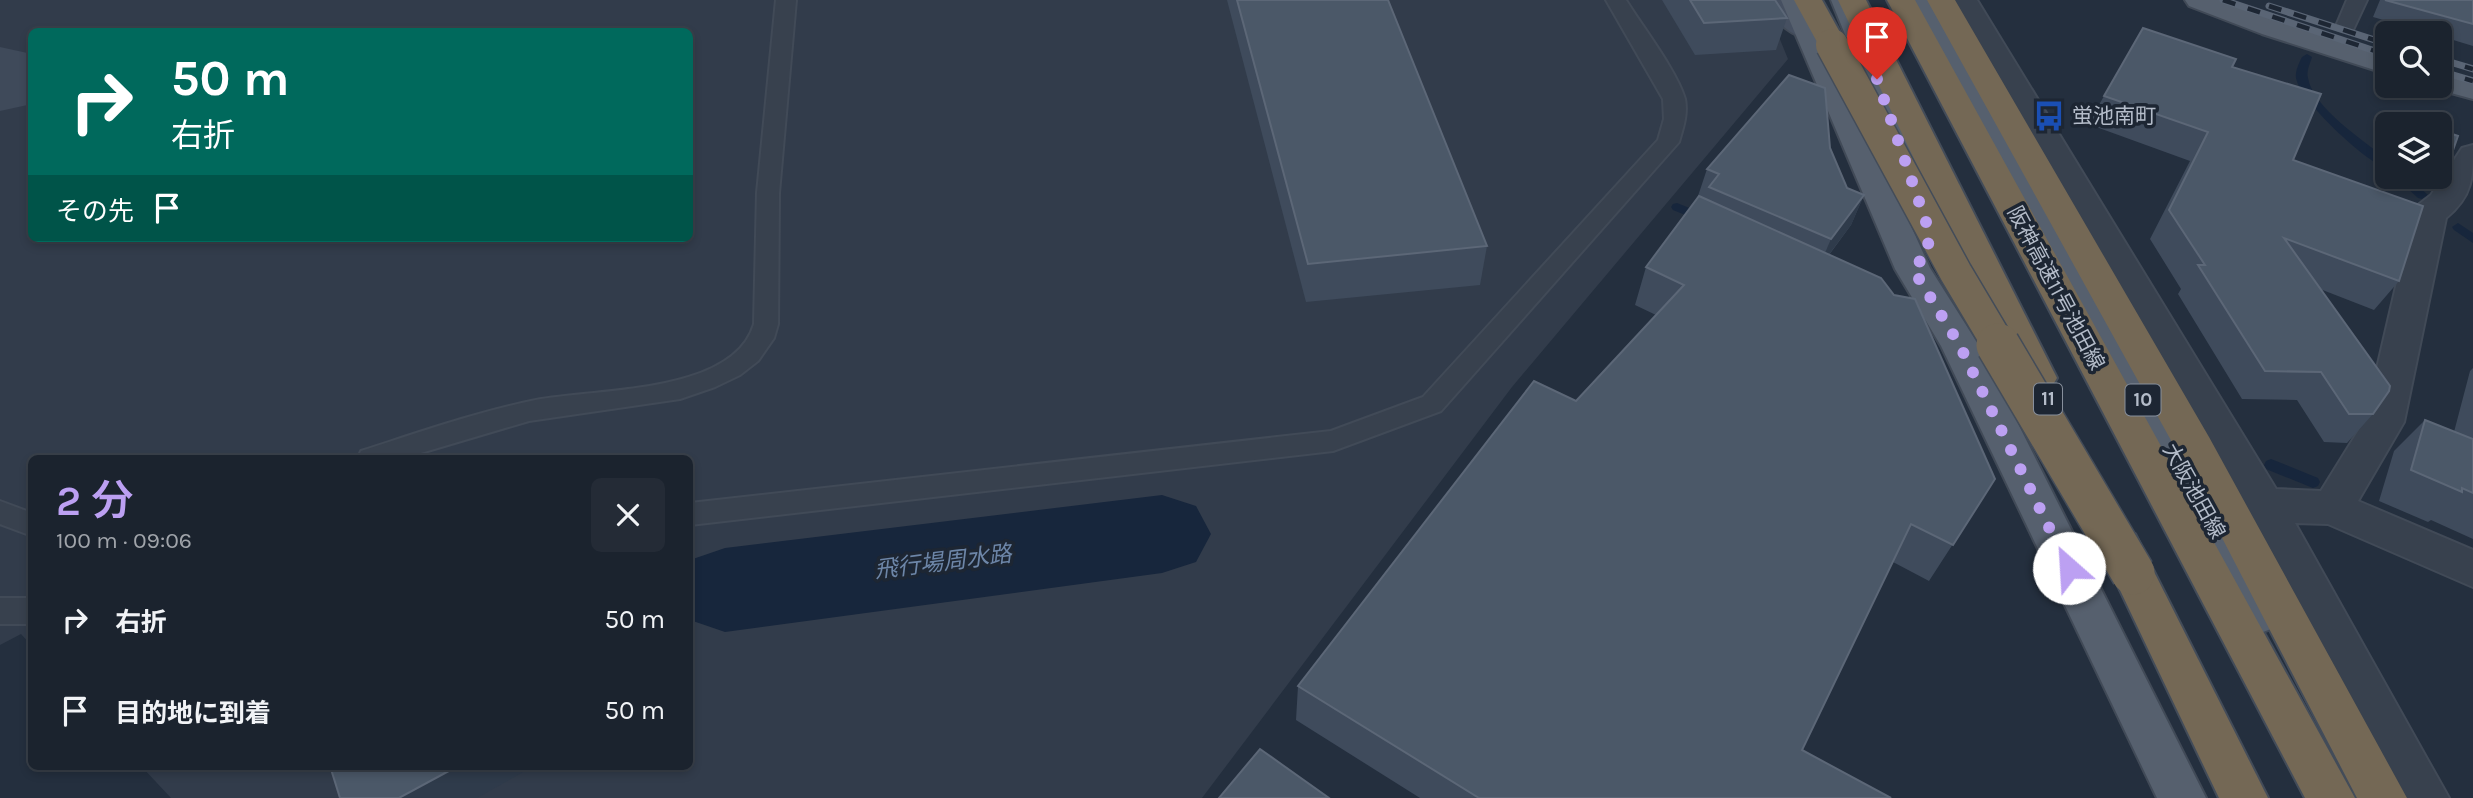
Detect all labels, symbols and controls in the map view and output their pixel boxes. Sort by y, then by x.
pin [1847,7,1907,79]
icon: arrive [1858,18,1896,56]
map controls [2375,21,2452,189]
button: search [2375,21,2452,98]
text: 50 m [171,50,289,107]
icon: right [56,56,147,147]
bus stop icon: 蛍池南町 [2032,99,2066,133]
place label: 蛍池南町 [2072,104,2156,128]
button: layers [2375,112,2452,189]
text: 右折 [171,117,235,154]
icon: arrive [148,189,186,227]
text: その先 [56,196,134,227]
street label: 阪神高速11号池田線 [2003,202,2109,374]
road number: 11 [2034,384,2062,414]
road number: 10 [2126,384,2160,416]
street label: 大阪池田線 [2158,439,2230,543]
text: 2 分 [56,476,134,526]
button: close [591,478,665,552]
text: 100 m · 09:06 [56,527,192,554]
position arrow [2032,531,2106,605]
water label: 飛行場周水路 [873,540,1015,584]
icon: right [56,601,94,639]
text: 50 m [604,604,665,635]
text: 右折 [115,607,167,638]
icon: arrive [56,692,94,730]
text: 50 m [604,695,665,726]
text: 目的地に到着 [115,698,271,729]

